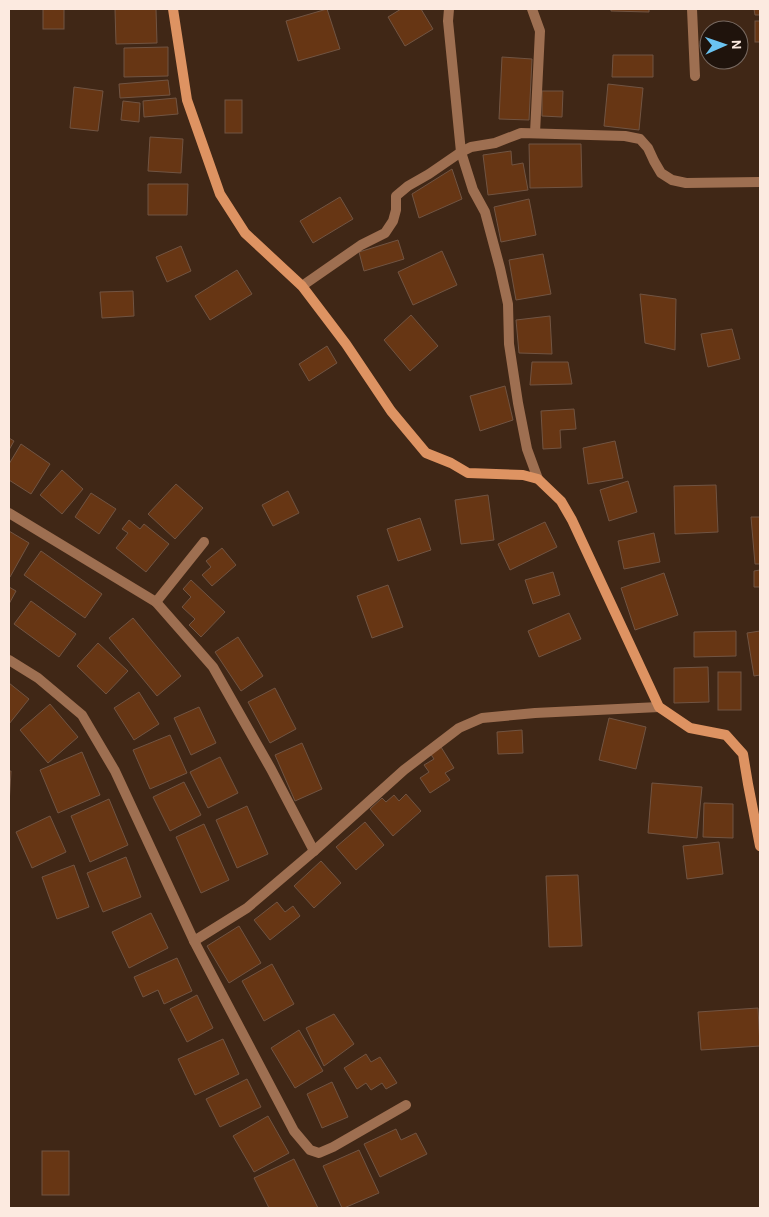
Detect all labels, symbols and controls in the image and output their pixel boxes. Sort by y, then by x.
north arrow [699,20,749,70]
text: N [728,39,745,50]

